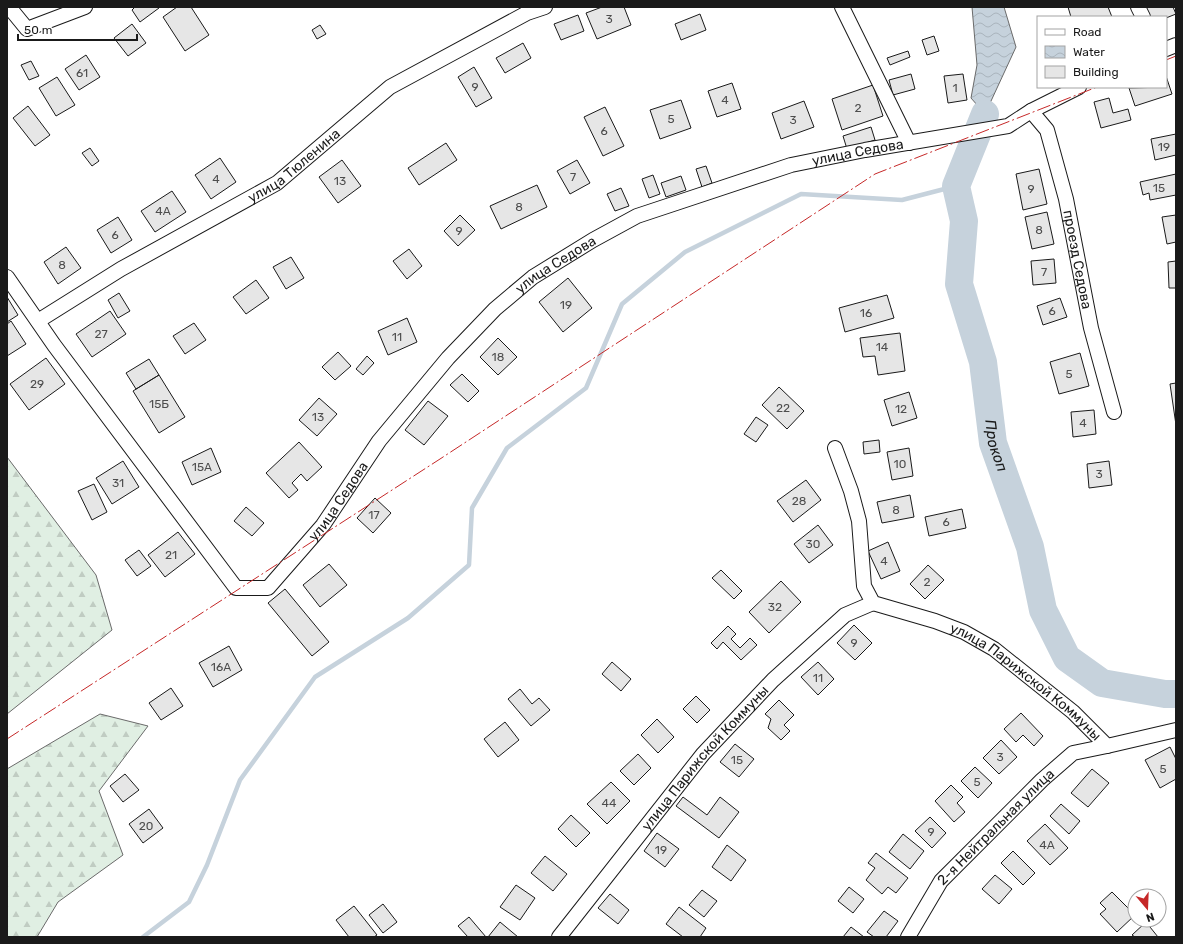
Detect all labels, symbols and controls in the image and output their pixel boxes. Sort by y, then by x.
house number: 3 [605,12,613,26]
scale bar [18,16,137,42]
legend [1037,16,1167,88]
text: 50 m [24,23,52,37]
text: Road [1073,25,1101,39]
text: Water [1073,45,1105,59]
text: Building [1073,65,1119,79]
house number: 61 [76,66,88,80]
house number: 9 [471,80,479,94]
house number: 1 [952,81,958,95]
house number: 4 [721,93,729,107]
house number: 2 [854,101,862,115]
house number: 5 [667,112,675,126]
house number: 3 [789,113,797,127]
house number: 6 [600,124,608,138]
street label: улица Тюленина [245,125,343,206]
street label: улица Седова [810,135,905,169]
house number: 19 [1158,140,1170,154]
house number: 7 [570,170,576,184]
house number: 4 [212,172,220,186]
house number: 13 [334,174,346,188]
house number: 15 [1153,181,1165,195]
house number: 9 [1027,182,1035,196]
house number: 8 [515,200,523,214]
house number: 4А [155,204,171,218]
street label: проезд Седова [1060,208,1096,311]
house number: 8 [1035,223,1043,237]
house number: 9 [455,224,463,238]
house number: 6 [111,228,119,242]
street label: улица Седова [512,232,599,297]
house number: 8 [58,258,66,272]
house number: 7 [1041,265,1047,279]
house number: 19 [560,298,572,312]
house number: 6 [1048,304,1056,318]
house number: 16 [860,306,872,320]
house number: 27 [94,327,108,341]
house number: 11 [392,330,402,344]
house number: 14 [876,340,889,354]
house number: 18 [492,350,504,364]
house number: 5 [1065,367,1073,381]
house number: 29 [30,377,44,391]
house number: 15Б [149,397,169,411]
house number: 22 [776,401,790,415]
house number: 12 [895,402,907,416]
house number: 13 [312,410,324,424]
house number: 4 [1079,416,1087,430]
water label: Прокоп [981,418,1011,474]
house number: 10 [894,457,906,471]
street label: улица Седова [305,458,371,544]
house number: 15А [192,460,212,474]
house number: 3 [1095,467,1103,481]
house number: 31 [112,476,124,490]
house number: 28 [792,494,806,508]
house number: 8 [892,503,900,517]
house number: 17 [368,508,380,522]
house number: 6 [942,515,950,529]
house number: 30 [806,537,820,551]
house number: 21 [165,548,177,562]
house number: 4 [880,554,888,568]
house number: 2 [923,575,931,589]
house number: 32 [768,600,782,614]
street label: улица Парижской Коммуны [948,619,1105,744]
house number: 9 [850,636,858,650]
house number: 16А [211,660,231,674]
house number: 11 [813,671,823,685]
street label: улица Парижской Коммуны [638,682,772,834]
house number: 3 [996,750,1004,764]
house number: 15 [731,753,743,767]
house number: 5 [1159,762,1167,776]
street label: 2-я Нейтральная улица [934,765,1058,888]
house number: 5 [973,775,981,789]
house number: 44 [602,796,617,810]
house number: 20 [139,819,153,833]
house number: 9 [927,825,935,839]
house number: 4А [1039,838,1055,852]
house number: 19 [655,843,667,857]
north arrow [1127,888,1167,928]
text: N [1144,910,1156,924]

